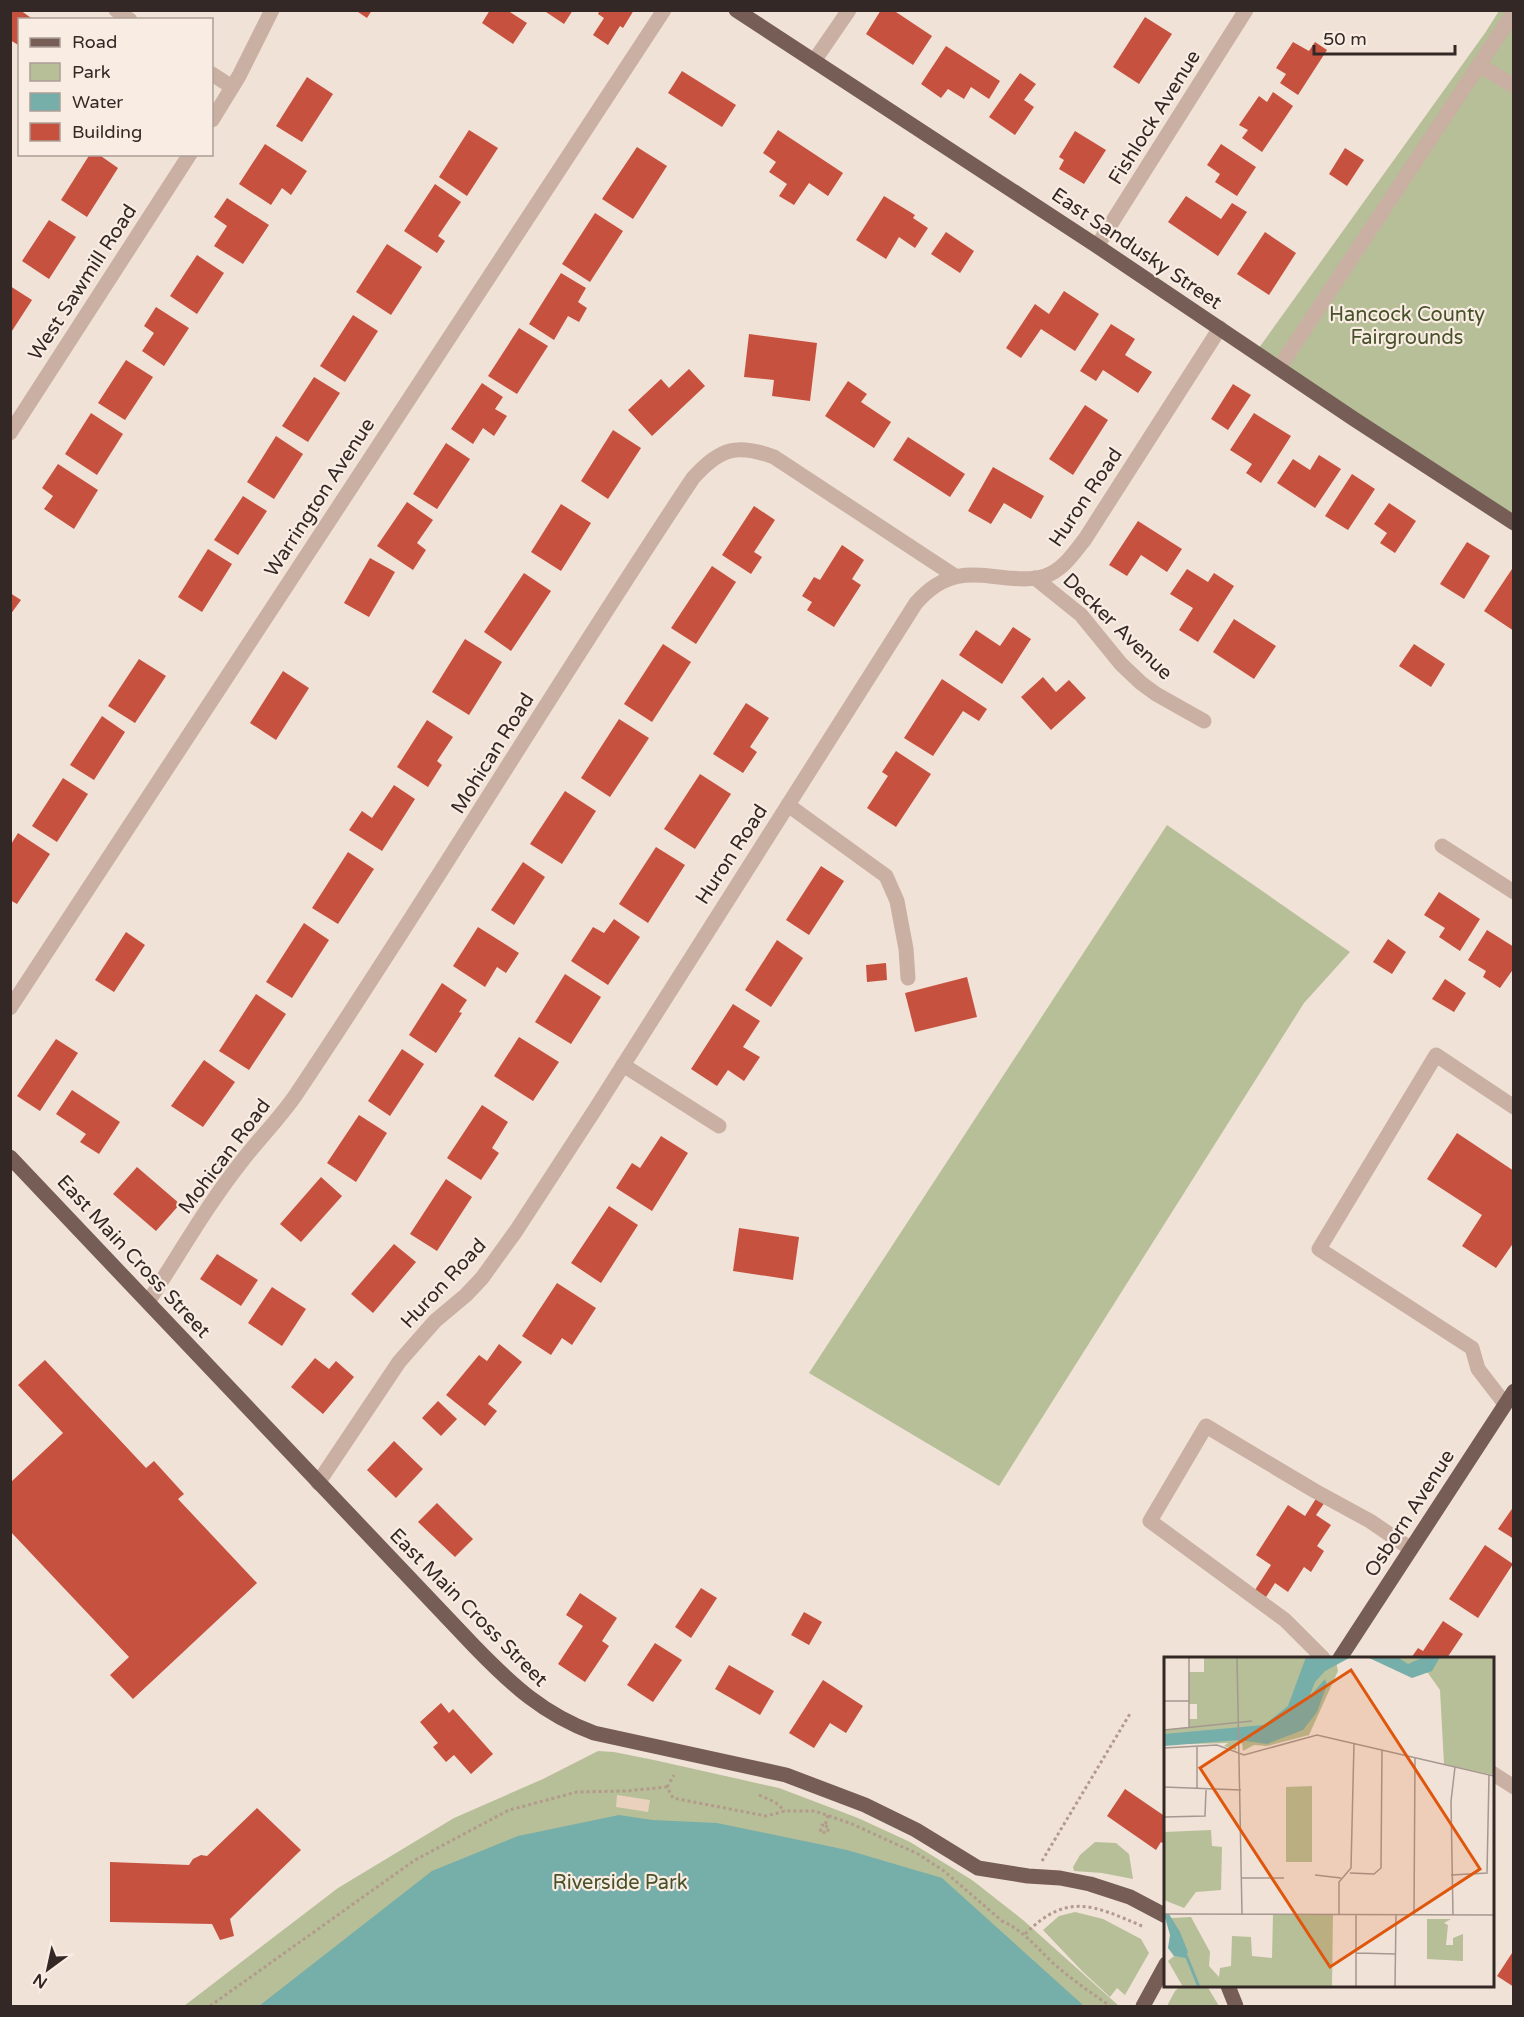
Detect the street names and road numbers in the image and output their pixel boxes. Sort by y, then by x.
street label: Fishlock Avenue [1104,46,1206,189]
street label: East Sandusky Street [1047,183,1226,315]
street label: West Sawmill Road [23,200,142,365]
street label: Warrington Avenue [260,414,380,581]
street label: Huron Road [1044,444,1128,552]
street label: Decker Avenue [1057,568,1177,685]
street label: Mohican Road [446,689,540,818]
street label: Huron Road [691,800,773,909]
street label: Mohican Road [174,1094,276,1219]
street label: East Main Cross Street [52,1170,215,1343]
street label: Huron Road [396,1234,491,1334]
street label: Osborn Avenue [1360,1445,1460,1582]
street label: East Main Cross Street [384,1524,553,1692]

